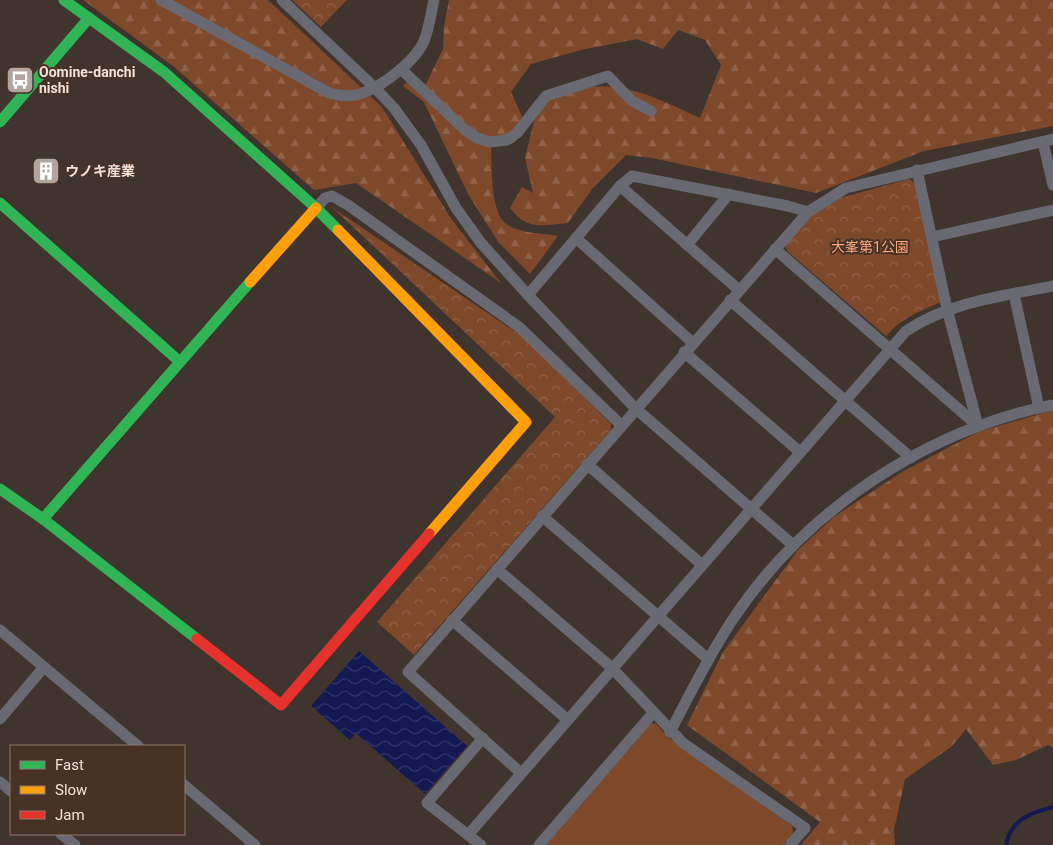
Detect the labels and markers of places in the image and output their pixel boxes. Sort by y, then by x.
place label: Oomine-danchi nishi [39,64,135,96]
bus stop icon: Oomine-danchi nishi [5,65,35,95]
building icon: ウノキ産業 [31,156,61,186]
place label: ウノキ産業 [65,163,135,179]

